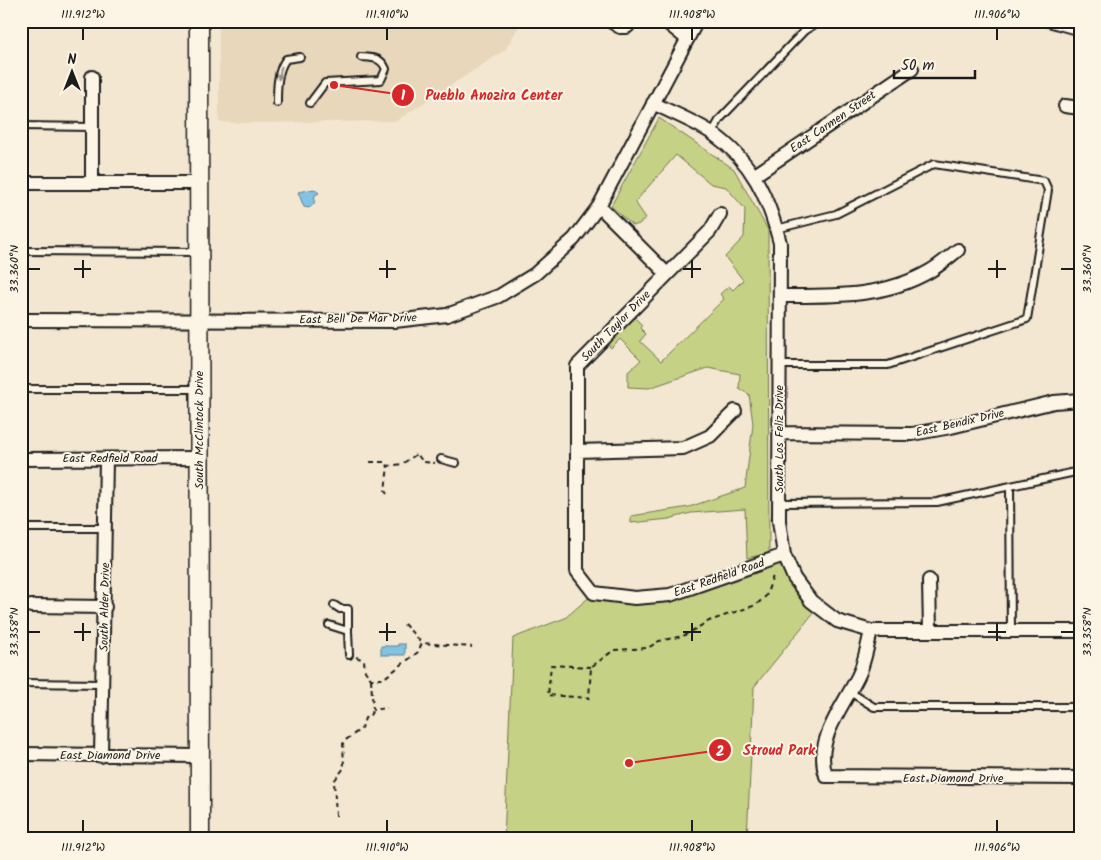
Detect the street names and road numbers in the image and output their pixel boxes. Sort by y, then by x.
street label: East Carmen Street [786,86,880,158]
street label: South Taylor Drive [577,285,656,366]
street label: East Bell De Mar Drive [299,308,418,330]
street label: South McClintock Drive [190,370,209,489]
street label: South Los Feliz Drive [770,384,789,493]
street label: East Bendix Drive [914,403,1007,442]
street label: East Redfield Road [62,449,159,468]
street label: East Redfield Road [671,553,768,602]
street label: South Alder Drive [95,562,115,652]
street label: East Diamond Drive [60,746,161,765]
street label: East Diamond Drive [903,769,1004,788]

